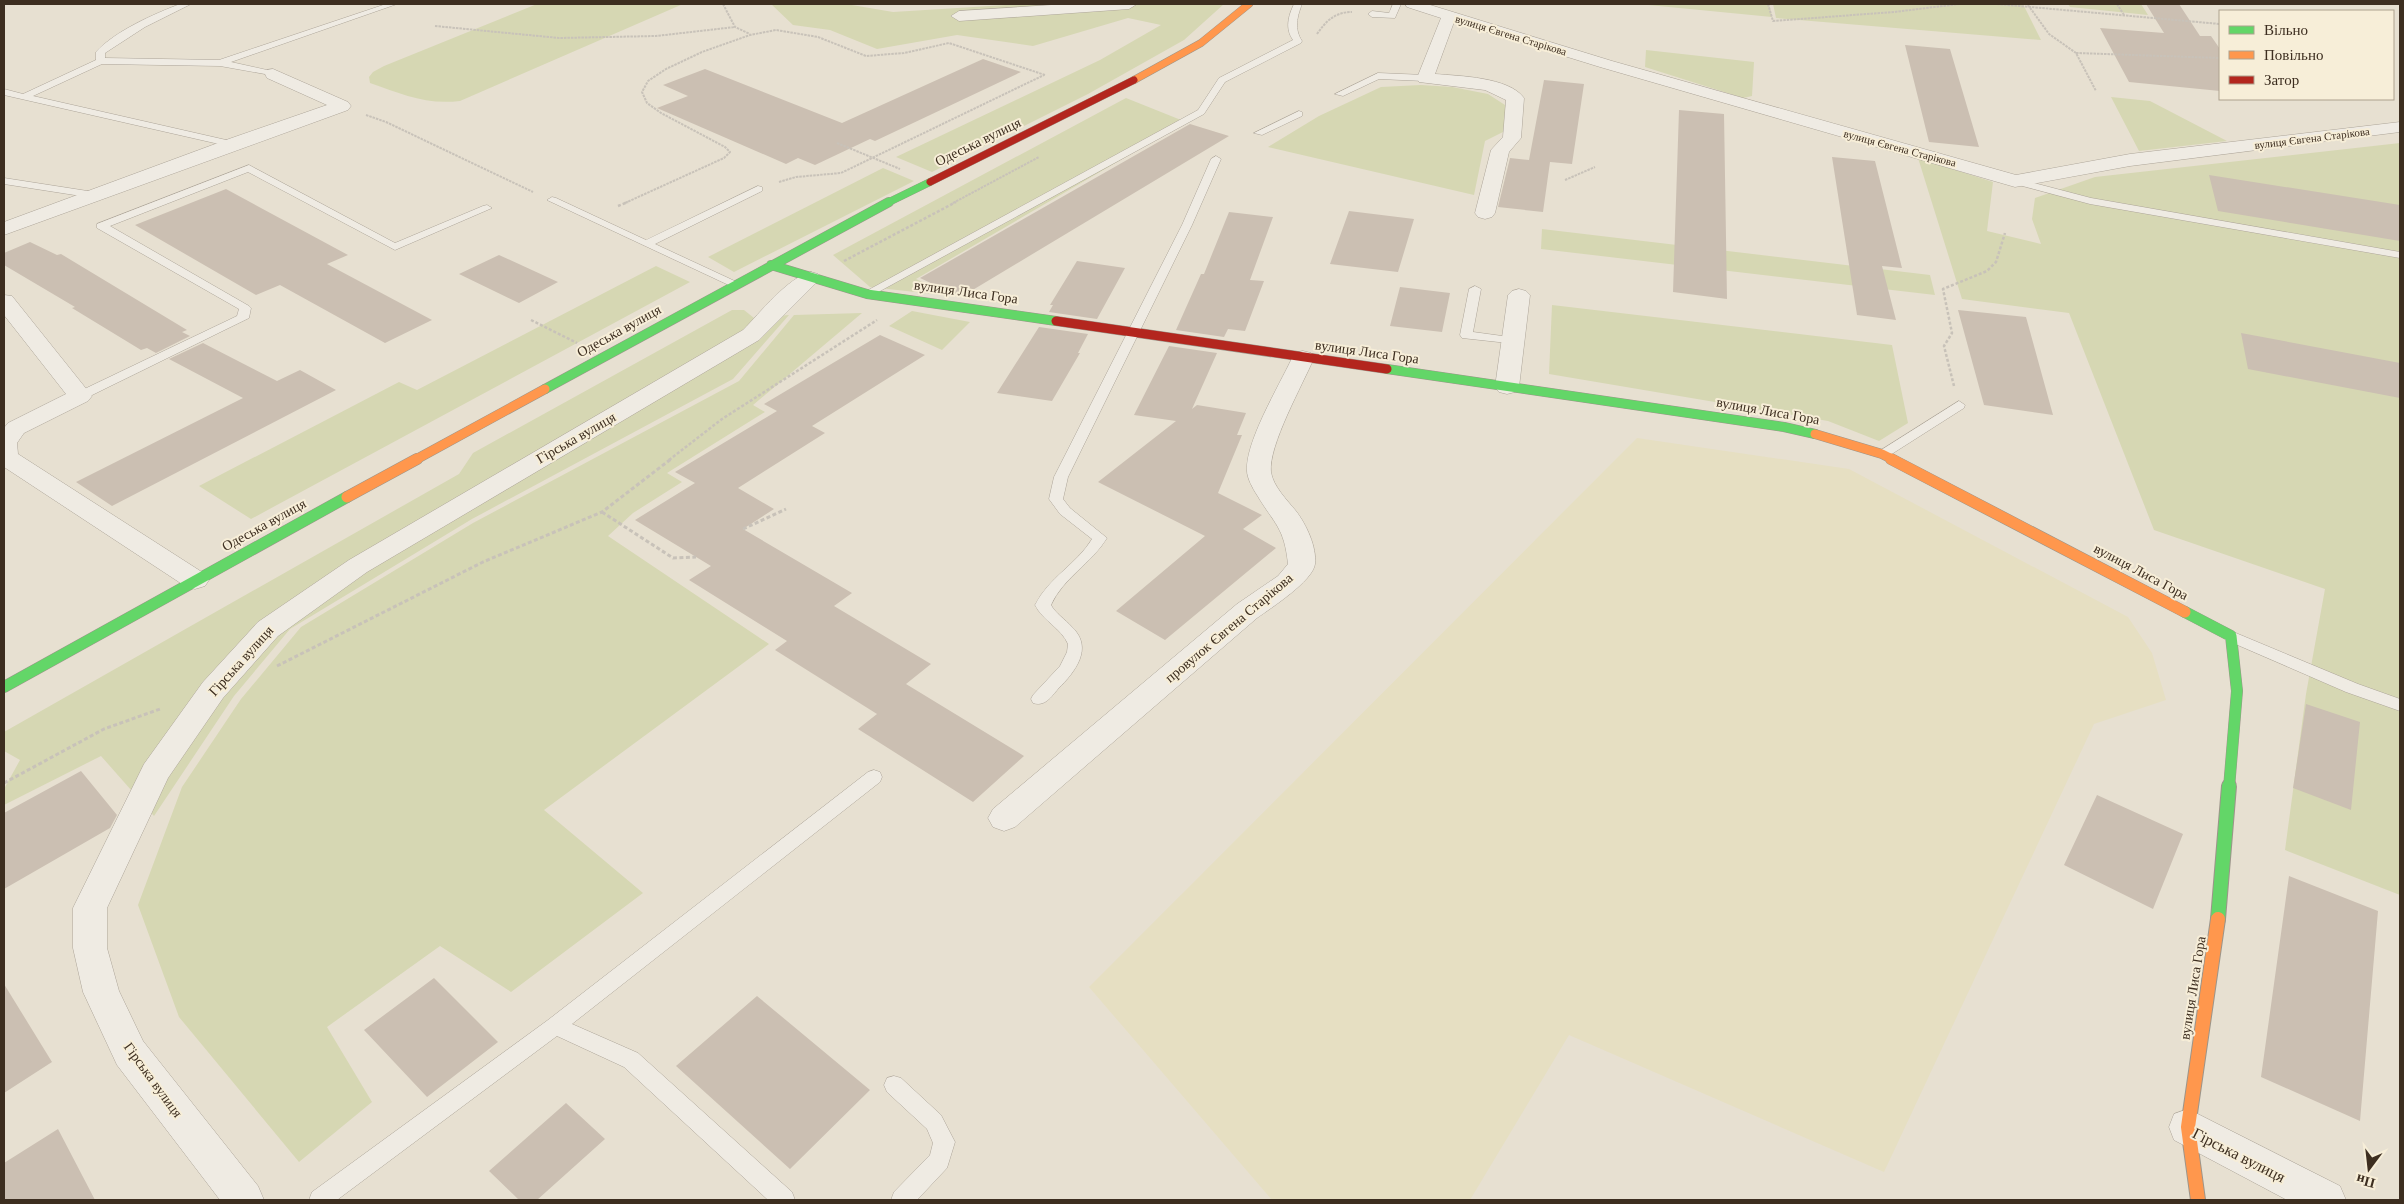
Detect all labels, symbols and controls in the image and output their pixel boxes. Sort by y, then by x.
legend [2219,10,2394,100]
street label: вулиця Євгена Старікова [1454,12,1568,58]
text: Вільно [2264,22,2308,38]
text: Повільно [2264,47,2323,63]
text: Затор [2264,72,2299,88]
street label: Одеська вулиця [933,115,1024,169]
street label: вулиця Євгена Старікова [2254,125,2370,151]
street label: вулиця Євгена Старікова [1842,127,1958,169]
street label: вулиця Лиса Гора [913,277,1020,307]
street label: Одеська вулиця [574,302,664,360]
street label: вулиця Лиса Гора [1314,337,1421,367]
street label: вулиця Лиса Гора [1715,395,1822,428]
street label: Гірська вулиця [534,409,619,467]
street label: Одеська вулиця [219,496,309,554]
street label: вулиця Лиса Гора [2091,541,2191,604]
street label: провулок Євгена Старікова [1162,570,1296,686]
street label: Гірська вулиця [206,623,277,699]
street label: вулиця Лиса Гора [2177,934,2209,1041]
street label: Гірська вулиця [121,1040,185,1121]
street label: Гірська вулиця [2189,1124,2289,1187]
north arrow [2344,1144,2394,1194]
text: Пн [2355,1171,2377,1191]

